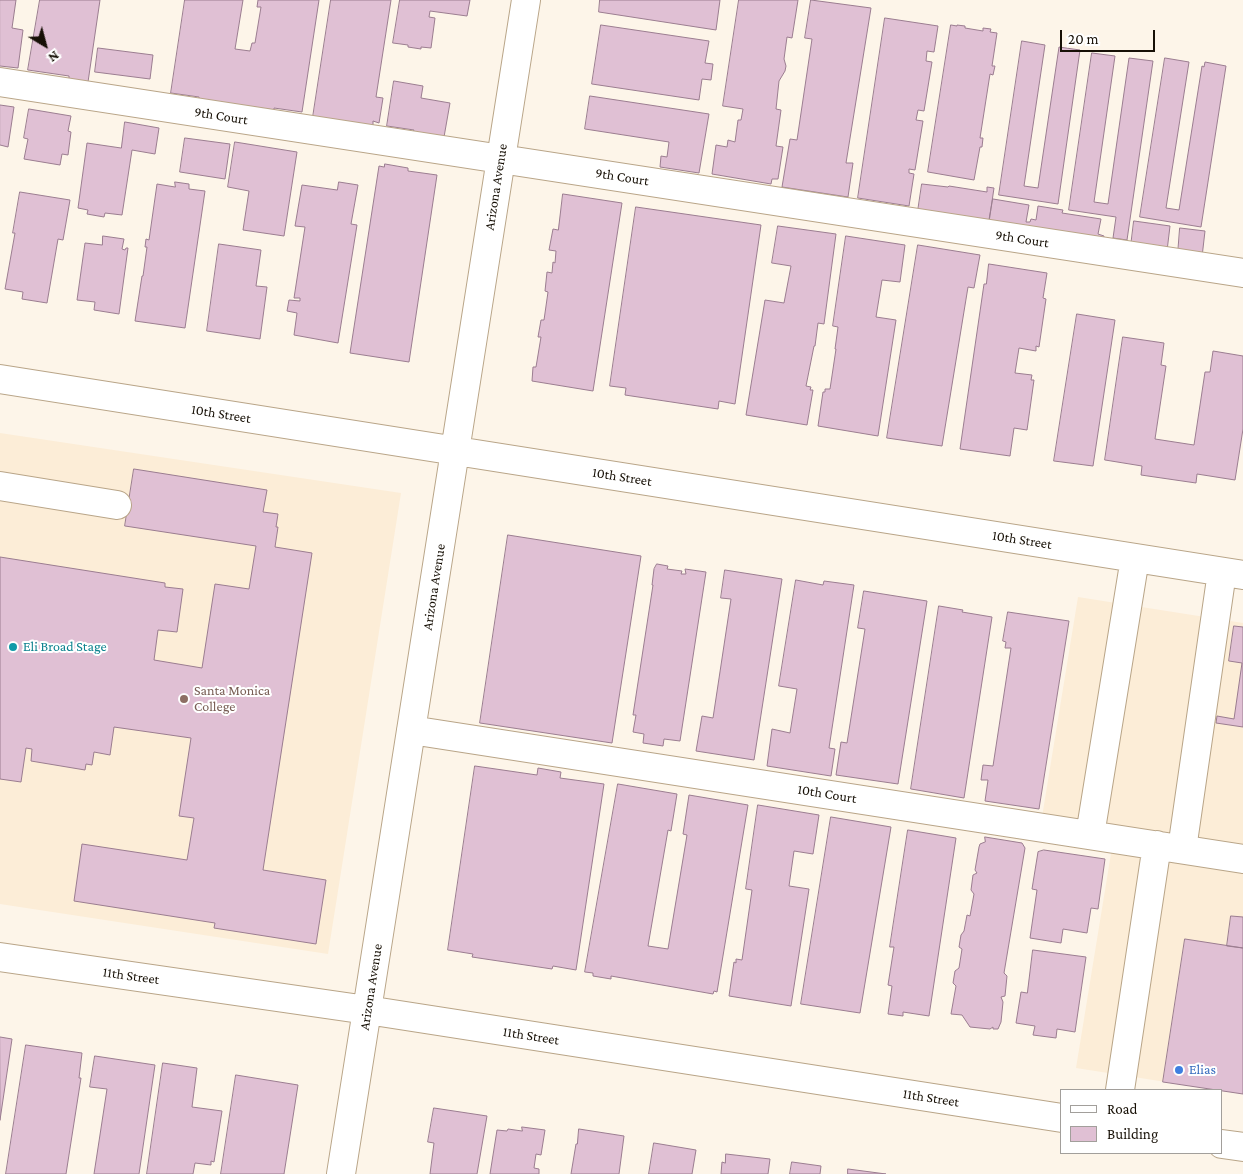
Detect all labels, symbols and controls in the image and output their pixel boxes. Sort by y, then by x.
north arrow [20,20,70,70]
scale bar [1063,20,1158,52]
text: 20 m [1068,31,1099,47]
text: N [45,48,63,66]
street label: 9th Court [193,103,249,129]
street label: Arizona Avenue [481,143,511,231]
street label: 9th Court [594,164,650,190]
street label: 9th Court [994,226,1050,252]
street label: 10th Street [190,401,252,427]
street label: 10th Street [591,464,653,490]
street label: 10th Street [991,527,1053,553]
street label: Arizona Avenue [419,543,449,631]
place label: Eli Broad Stage [23,639,107,655]
marker: Eli Broad Stage [7,641,19,653]
place label: Santa Monica College [194,683,270,716]
marker: Santa Monica College [178,693,190,705]
street label: 10th Court [796,781,858,807]
street label: Arizona Avenue [356,943,386,1031]
street label: 11th Street [102,964,160,988]
street label: 11th Street [502,1023,560,1049]
place label: Elias [1189,1062,1216,1078]
marker: Elias [1173,1064,1185,1076]
street label: 11th Street [902,1085,960,1111]
legend [1060,1089,1223,1154]
text: Road [1107,1101,1137,1117]
text: Building [1107,1126,1158,1142]

